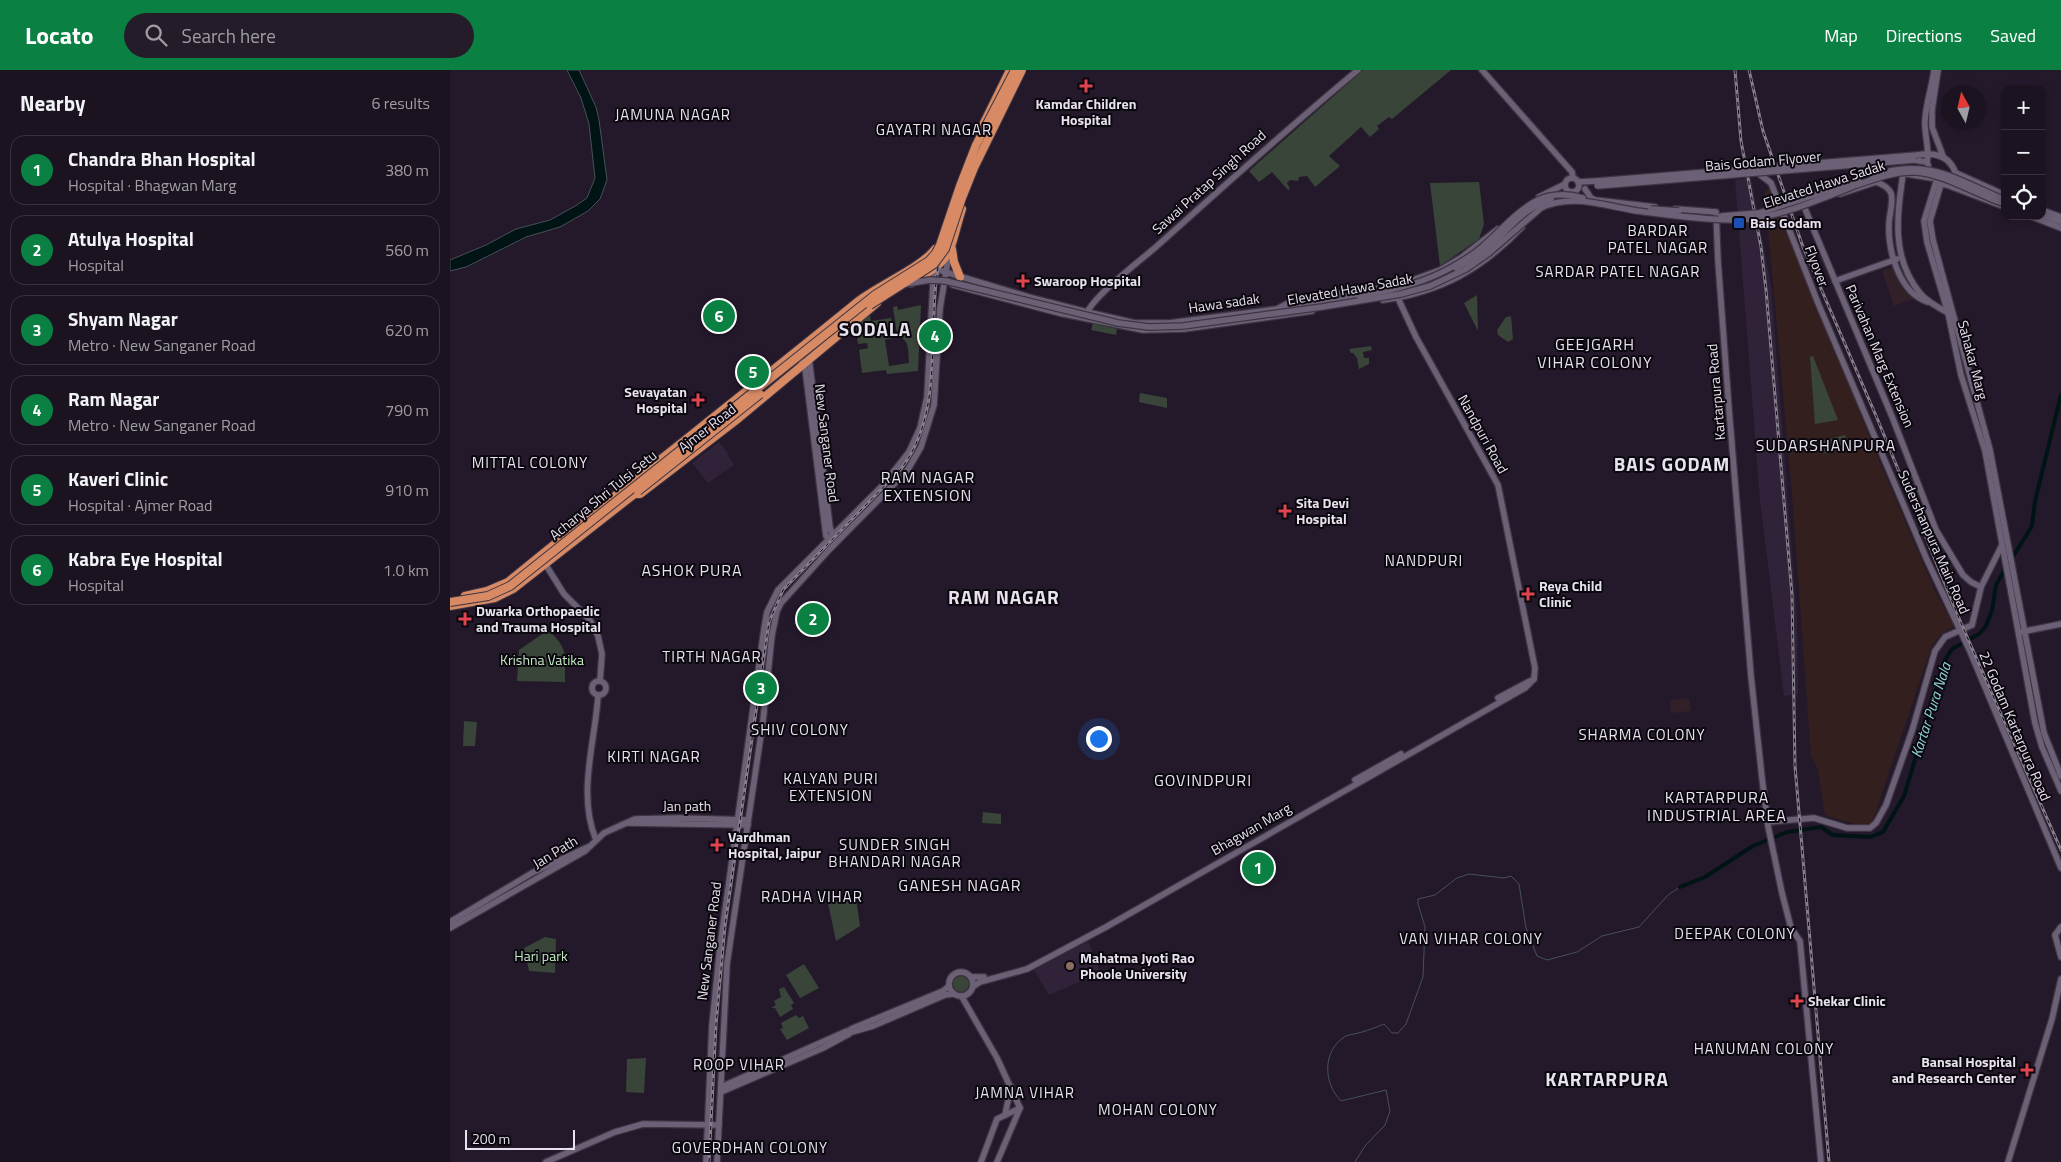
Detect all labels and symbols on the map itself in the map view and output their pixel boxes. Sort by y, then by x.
marker: Kamdar Children Hospital [1079,79,1093,93]
north arrow [1941,85,1986,130]
place label: Kamdar Children Hospital [1036,93,1136,130]
district label: JAMUNA NAGAR [615,103,731,126]
district label: GAYATRI NAGAR [876,118,992,141]
street label: Sawai Pratap Singh Road [1147,125,1270,239]
street label: Bais Godam Flyover [1704,145,1822,176]
street label: Elevated Hawa Sadak [1760,154,1888,213]
place label: Bais Godam [1750,212,1822,233]
marker: Bais Godam [1732,216,1746,230]
district label: BARDAR PATEL NAGAR [1608,219,1708,259]
street label: Flyover [1800,242,1835,290]
district label: SARDAR PATEL NAGAR [1536,260,1700,283]
street label: Elevated Hawa Sadak [1286,267,1415,310]
place label: Swaroop Hospital [1034,270,1141,291]
marker: Swaroop Hospital [1016,274,1030,288]
street label: Parivahan Marg Extension [1841,281,1920,431]
street label: Hawa sadak [1187,287,1261,318]
pin: 6 [703,297,735,335]
district label: SODALA [839,314,911,343]
pin: 4 [919,317,951,355]
street label: Sahakar Marg [1953,318,1994,402]
district label: GEEJGARH VIHAR COLONY [1537,332,1653,374]
street label: Kartarpura Road [1701,343,1730,441]
pin: 5 [737,353,769,391]
place label: Sevayatan Hospital [624,381,687,418]
street label: New Sanganer Road [810,382,845,503]
street label: Nandpuri Road [1453,390,1514,477]
marker: Sevayatan Hospital [691,393,705,407]
street label: Ajmer Road [673,398,740,457]
district label: SUDARSHANPURA [1756,433,1896,457]
street label: Acharya Shri Tulsi Setu [544,445,661,545]
district label: BAIS GODAM [1614,449,1730,478]
district label: MITTAL COLONY [472,451,588,474]
district label: RAM NAGAR EXTENSION [881,465,975,507]
street label: Sudershanpura Main Road [1893,467,1976,617]
place label: Sita Devi Hospital [1296,492,1349,529]
marker: Sita Devi Hospital [1278,504,1292,518]
district label: NANDPURI [1385,549,1463,572]
district label: ASHOK PURA [641,558,743,582]
place label: Reya Child Clinic [1539,575,1602,612]
district label: RAM NAGAR [948,582,1060,611]
marker: Reya Child Clinic [1521,587,1535,601]
place label: Dwarka Orthopaedic and Trauma Hospital [476,600,601,637]
pin: 2 [797,600,829,638]
marker: Dwarka Orthopaedic and Trauma Hospital [458,612,472,626]
district label: TIRTH NAGAR [662,645,762,668]
street label: 22 Godam Kartarpura Road [1974,648,2057,804]
park label: Krishna Vatika [500,649,584,670]
water label: Kartar Pura Nala [1904,658,1957,760]
pin: 3 [745,669,777,707]
district label: SHIV COLONY [751,718,849,741]
district label: SHARMA COLONY [1578,723,1706,746]
your location [1086,726,1112,752]
district label: KIRTI NAGAR [607,745,701,768]
district label: KALYAN PURI EXTENSION [783,767,879,807]
district label: GOVINDPURI [1154,768,1252,792]
district label: KARTARPURA INDUSTRIAL AREA [1647,785,1787,827]
street label: Jan path [663,795,711,816]
street label: Bhagwan Marg [1207,797,1295,860]
place label: Vardhman Hospital, Jaipur [728,826,821,863]
street label: Jan Path [528,830,581,873]
district label: SUNDER SINGH BHANDARI NAGAR [828,833,962,873]
marker: Vardhman Hospital, Jaipur [710,838,724,852]
pin: 1 [1242,849,1274,887]
district label: GANESH NAGAR [898,873,1022,897]
street label: New Sanganer Road [691,880,726,1001]
district label: RADHA VIHAR [761,885,863,908]
district label: DEEPAK COLONY [1674,922,1796,945]
district label: VAN VIHAR COLONY [1399,927,1543,950]
park label: Hari park [514,945,568,966]
place label: Mahatma Jyoti Rao Phoole University [1080,947,1195,984]
marker: Mahatma Jyoti Rao Phoole University [1064,960,1076,972]
place label: Shekar Clinic [1808,990,1886,1011]
marker: Shekar Clinic [1790,994,1804,1008]
district label: HANUMAN COLONY [1694,1037,1834,1060]
place label: Bansal Hospital and Research Center [1892,1051,2016,1088]
district label: ROOP VIHAR [693,1053,785,1076]
marker: Bansal Hospital and Research Center [2020,1063,2034,1077]
district label: KARTARPURA [1545,1064,1669,1093]
district label: JAMNA VIHAR [975,1081,1075,1104]
district label: MOHAN COLONY [1098,1098,1218,1121]
scale bar [465,1127,575,1150]
district label: GOVERDHAN COLONY [672,1136,828,1159]

